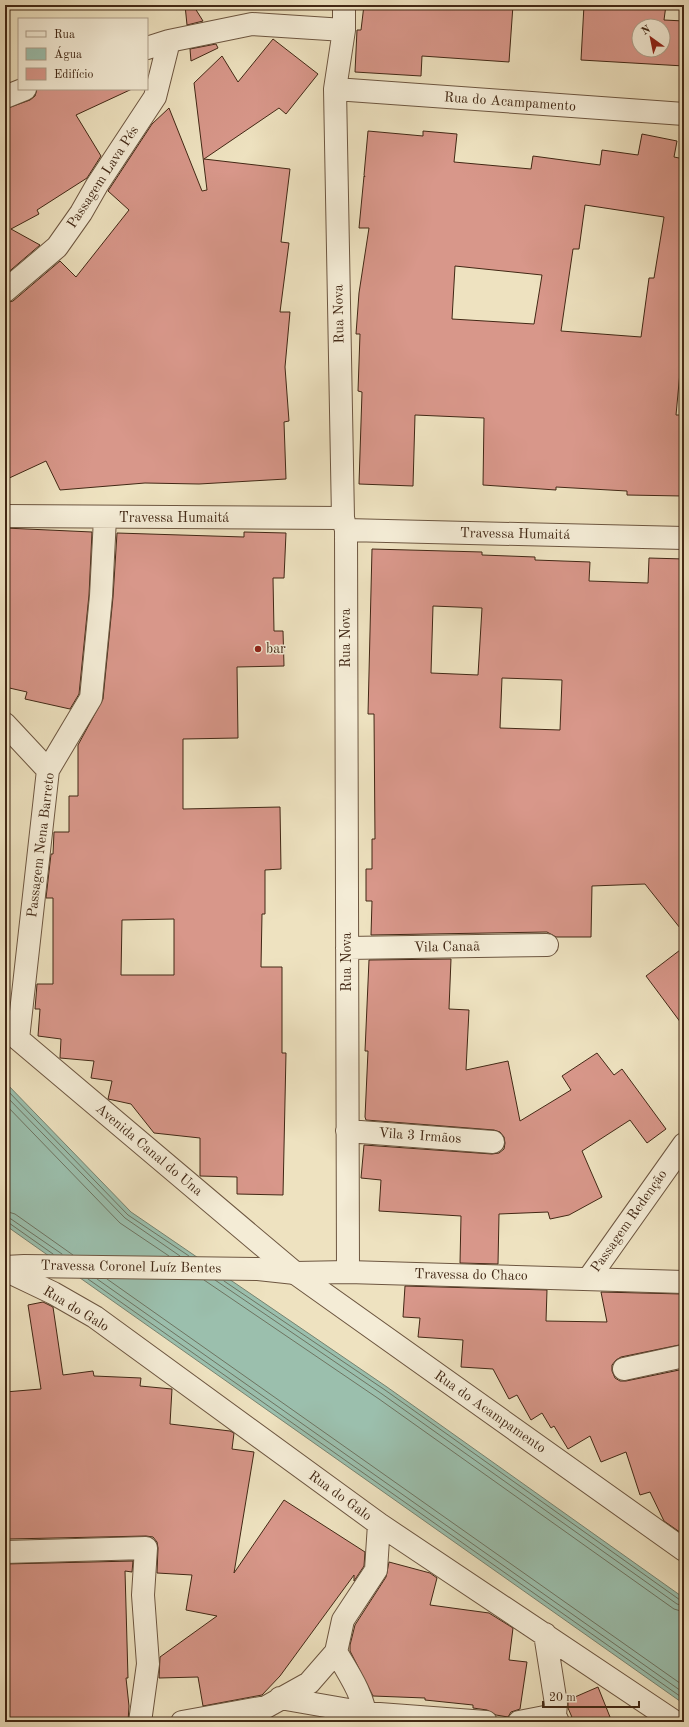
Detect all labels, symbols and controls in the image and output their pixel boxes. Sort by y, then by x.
legend [18,18,148,90]
north arrow [631,18,671,58]
text: N [640,24,653,38]
text: Rua [54,29,75,41]
text: Água [54,46,82,61]
text: Edifício [54,69,93,81]
street label: Rua do Acampamento [443,90,577,114]
street label: Passagem Lava Pés [65,123,141,231]
street label: Rua Nova [331,284,347,344]
street label: Travessa Humaitá [119,511,229,525]
street label: Travessa Humaitá [460,526,570,542]
street label: Rua Nova [339,608,353,668]
place label: bar [266,642,286,656]
marker: bar [253,644,263,654]
street label: Passagem Nena Barreto [25,772,57,918]
street label: Rua Nova [340,932,354,992]
street label: Vila Canaã [414,939,480,955]
street label: Avenida Canal do Una [93,1101,205,1199]
street label: Vila 3 Irmãos [378,1126,462,1146]
street label: Passagem Redenção [588,1167,670,1275]
street label: Travessa Coronel Luíz Bentes [40,1258,222,1276]
street label: Travessa do Chaco [414,1267,528,1283]
street label: Rua do Galo [41,1284,111,1334]
street label: Rua do Acampamento [432,1368,548,1456]
street label: Rua do Galo [306,1469,374,1524]
scale bar [543,1683,639,1709]
text: 20 m [549,1692,576,1704]

